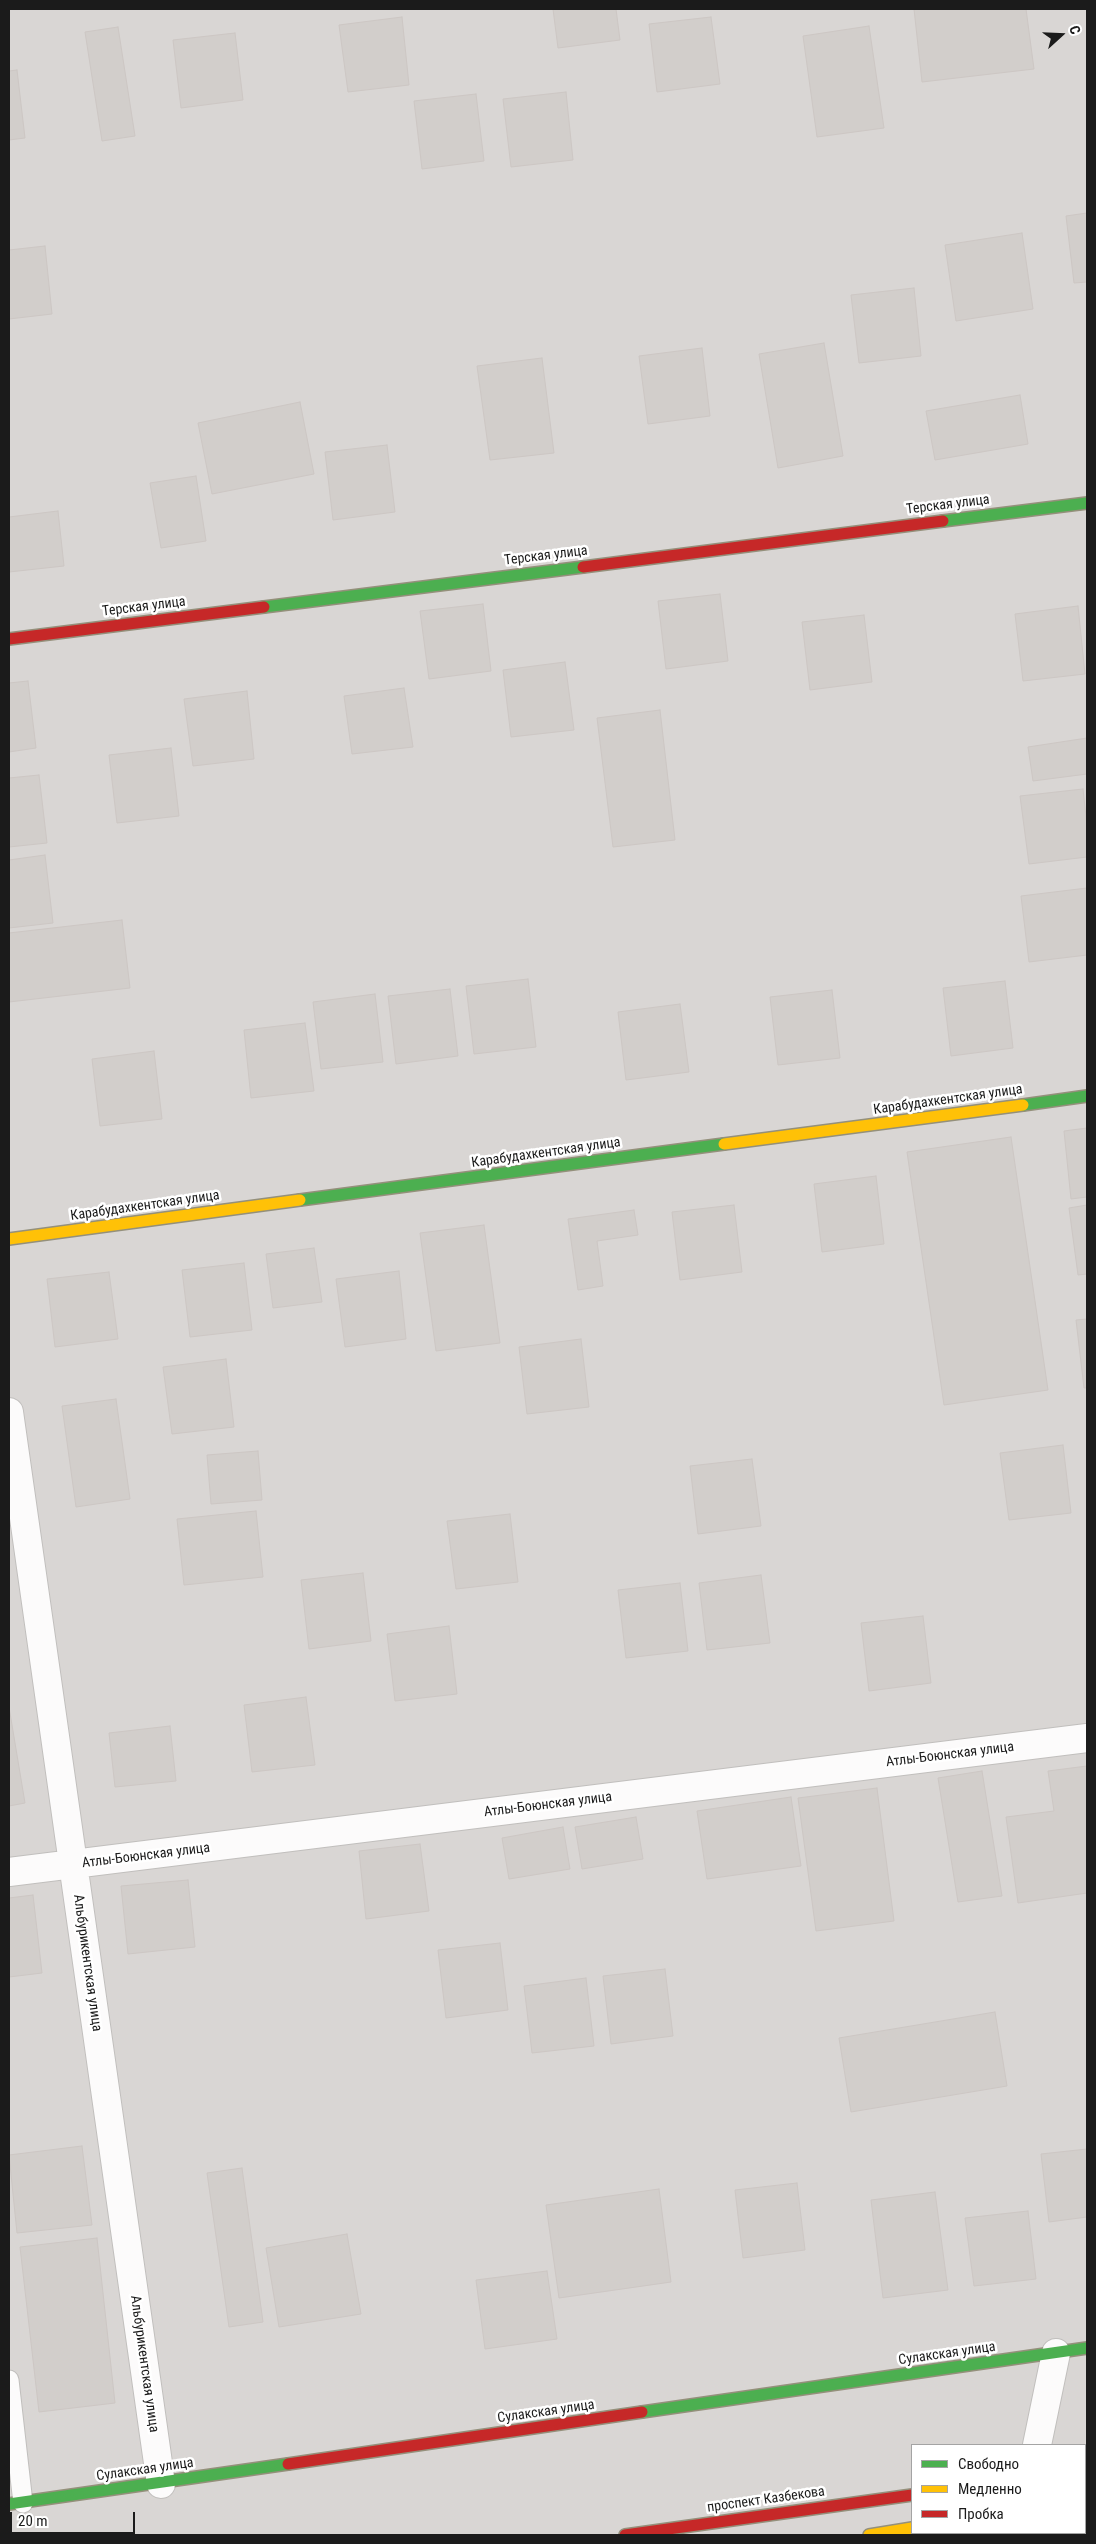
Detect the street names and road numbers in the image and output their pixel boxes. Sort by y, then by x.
street label: Терская улица [905,492,991,518]
street label: Терская улица [503,543,589,569]
street label: Терская улица [101,594,187,620]
street label: Карабудахкентская улица [872,1081,1024,1119]
street label: Карабудахкентская улица [470,1134,622,1172]
street label: Карабудахкентская улица [69,1187,221,1225]
street label: Атлы-Боюнская улица [885,1739,1015,1771]
street label: Атлы-Боюнская улица [483,1789,613,1821]
street label: Атлы-Боюнская улица [81,1840,211,1872]
street label: Альбурикентская улица [69,1893,105,2033]
street label: Альбурикентская улица [126,2294,162,2434]
street label: Сулакская улица [897,2339,997,2369]
street label: Сулакская улица [496,2397,596,2427]
street label: Сулакская улица [95,2455,195,2485]
street label: проспект Казбекова [706,2483,826,2517]

